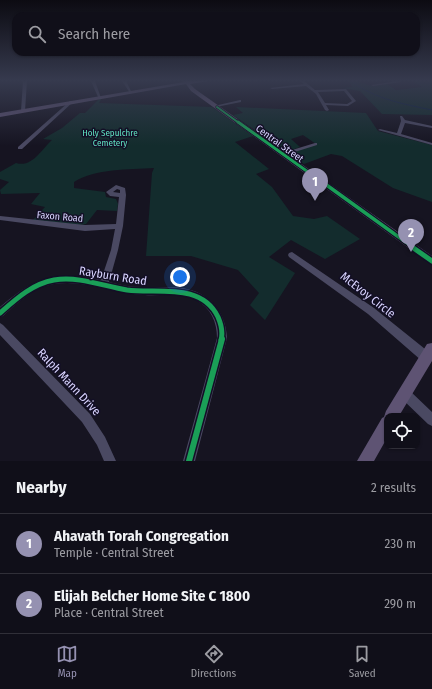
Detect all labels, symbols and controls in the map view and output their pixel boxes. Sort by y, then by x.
search box [12,12,420,56]
icon: search [26,23,48,45]
text: Search here [58,25,130,43]
street label: Central Street [253,123,306,166]
park label: Holy Sepulchre Cemetery [82,128,138,148]
pin: 1 [302,168,328,201]
street label: Faxon Road [36,209,84,225]
pin: 2 [398,219,424,252]
street label: Rayburn Road [78,264,148,288]
your location [170,267,190,287]
street label: McEvoy Circle [338,269,398,321]
street label: Ralph Mann Drive [34,346,104,418]
map controls [384,413,420,449]
button: locate [384,413,420,449]
text: Nearby [16,477,67,498]
text: 2 results [371,480,416,495]
text: Ahavath Torah Congregation [54,527,229,545]
text: 1 [26,536,32,551]
text: 230 m [385,536,416,551]
text: Temple · Central Street [54,545,174,560]
text: Elijah Belcher Home Site C 1800 [54,587,250,605]
text: 2 [26,596,32,611]
text: 290 m [384,596,416,611]
text: Place · Central Street [54,605,164,620]
tab: Map [56,643,78,680]
tab: Directions [191,643,236,680]
tab: Saved [349,643,376,680]

